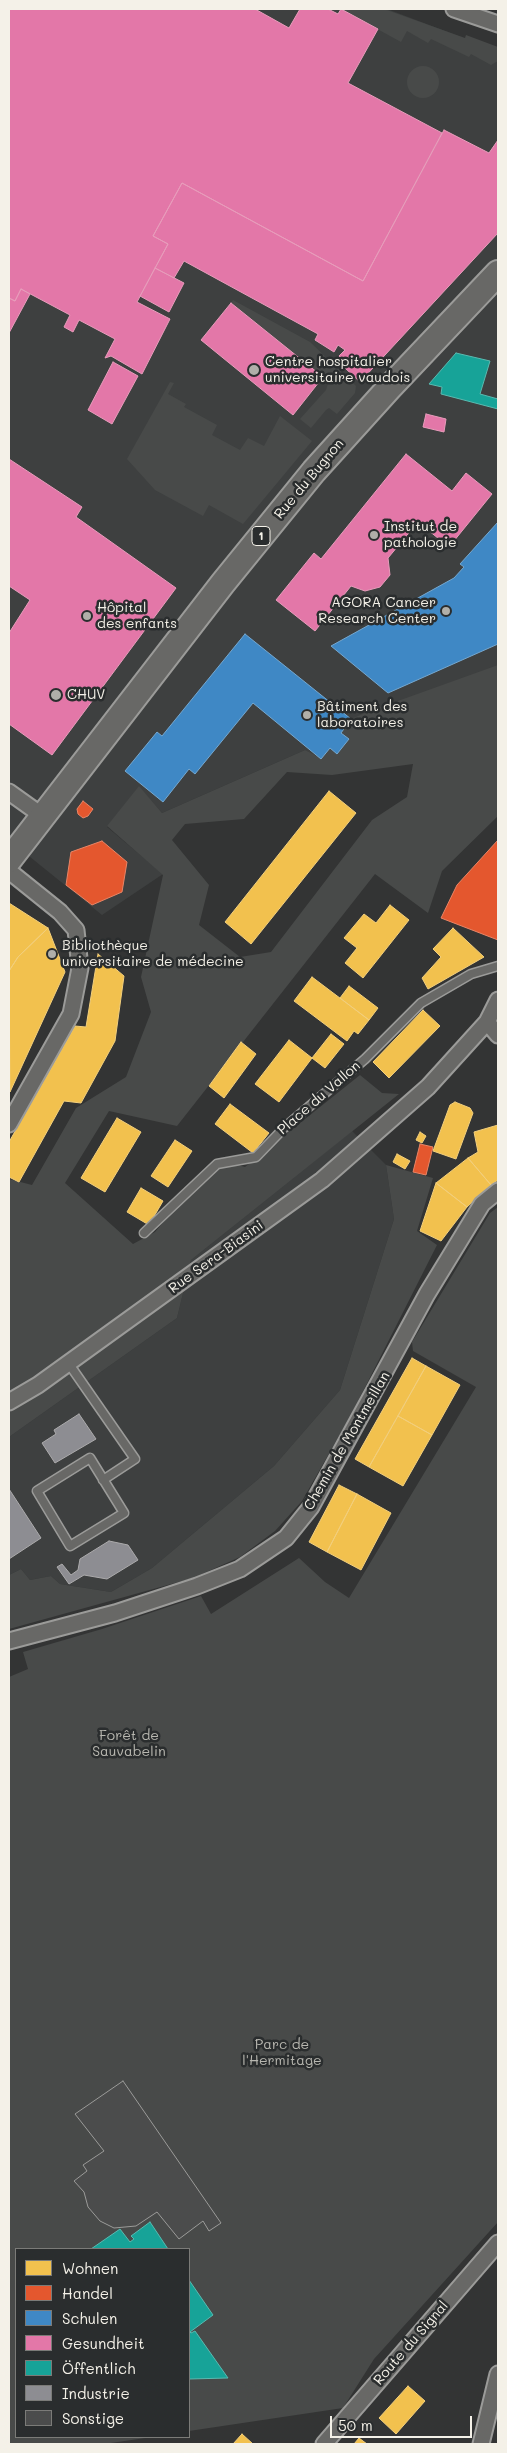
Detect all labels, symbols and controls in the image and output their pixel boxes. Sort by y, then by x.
place label: Centre hospitalier universitaire vaudois [265,354,410,387]
marker: Centre hospitalier universitaire vaudois [247,363,261,377]
street label: Rue du Bugnon [271,436,347,522]
place label: Institut de pathologie [384,519,457,552]
road number: 1 [252,526,270,546]
marker: Institut de pathologie [368,529,380,541]
place label: AGORA Cancer Research Center [318,595,436,628]
place label: Hôpital des enfants [97,600,177,632]
marker: AGORA Cancer Research Center [440,605,452,617]
marker: Hôpital des enfants [81,610,93,622]
place label: CHUV [67,687,105,703]
marker: CHUV [49,688,63,702]
place label: Bâtiment des laboratoires [317,699,407,732]
marker: Bâtiment des laboratoires [301,709,313,721]
place label: Bibliothèque universitaire de médecine [62,938,244,970]
marker: Bibliothèque universitaire de médecine [46,948,58,960]
street label: Place du Vallon [274,1058,364,1138]
street label: Rue Sera-Biasini [165,1217,267,1297]
street label: Chemin de Montmeillan [300,1369,394,1513]
park label: Forêt de Sauvabelin [92,1728,166,1760]
park label: Parc de l'Hermitage [242,2037,322,2070]
legend [15,2248,190,2438]
text: Wohnen [62,2258,118,2278]
text: Handel [62,2283,113,2303]
street label: Route du Signal [370,2298,452,2388]
text: Schulen [62,2308,117,2328]
text: Gesundheit [62,2333,145,2353]
text: Öffentlich [62,2358,135,2378]
text: Industrie [62,2383,130,2403]
scale bar [332,2406,474,2438]
text: Sonstige [62,2408,124,2428]
text: 50 m [338,2415,373,2435]

